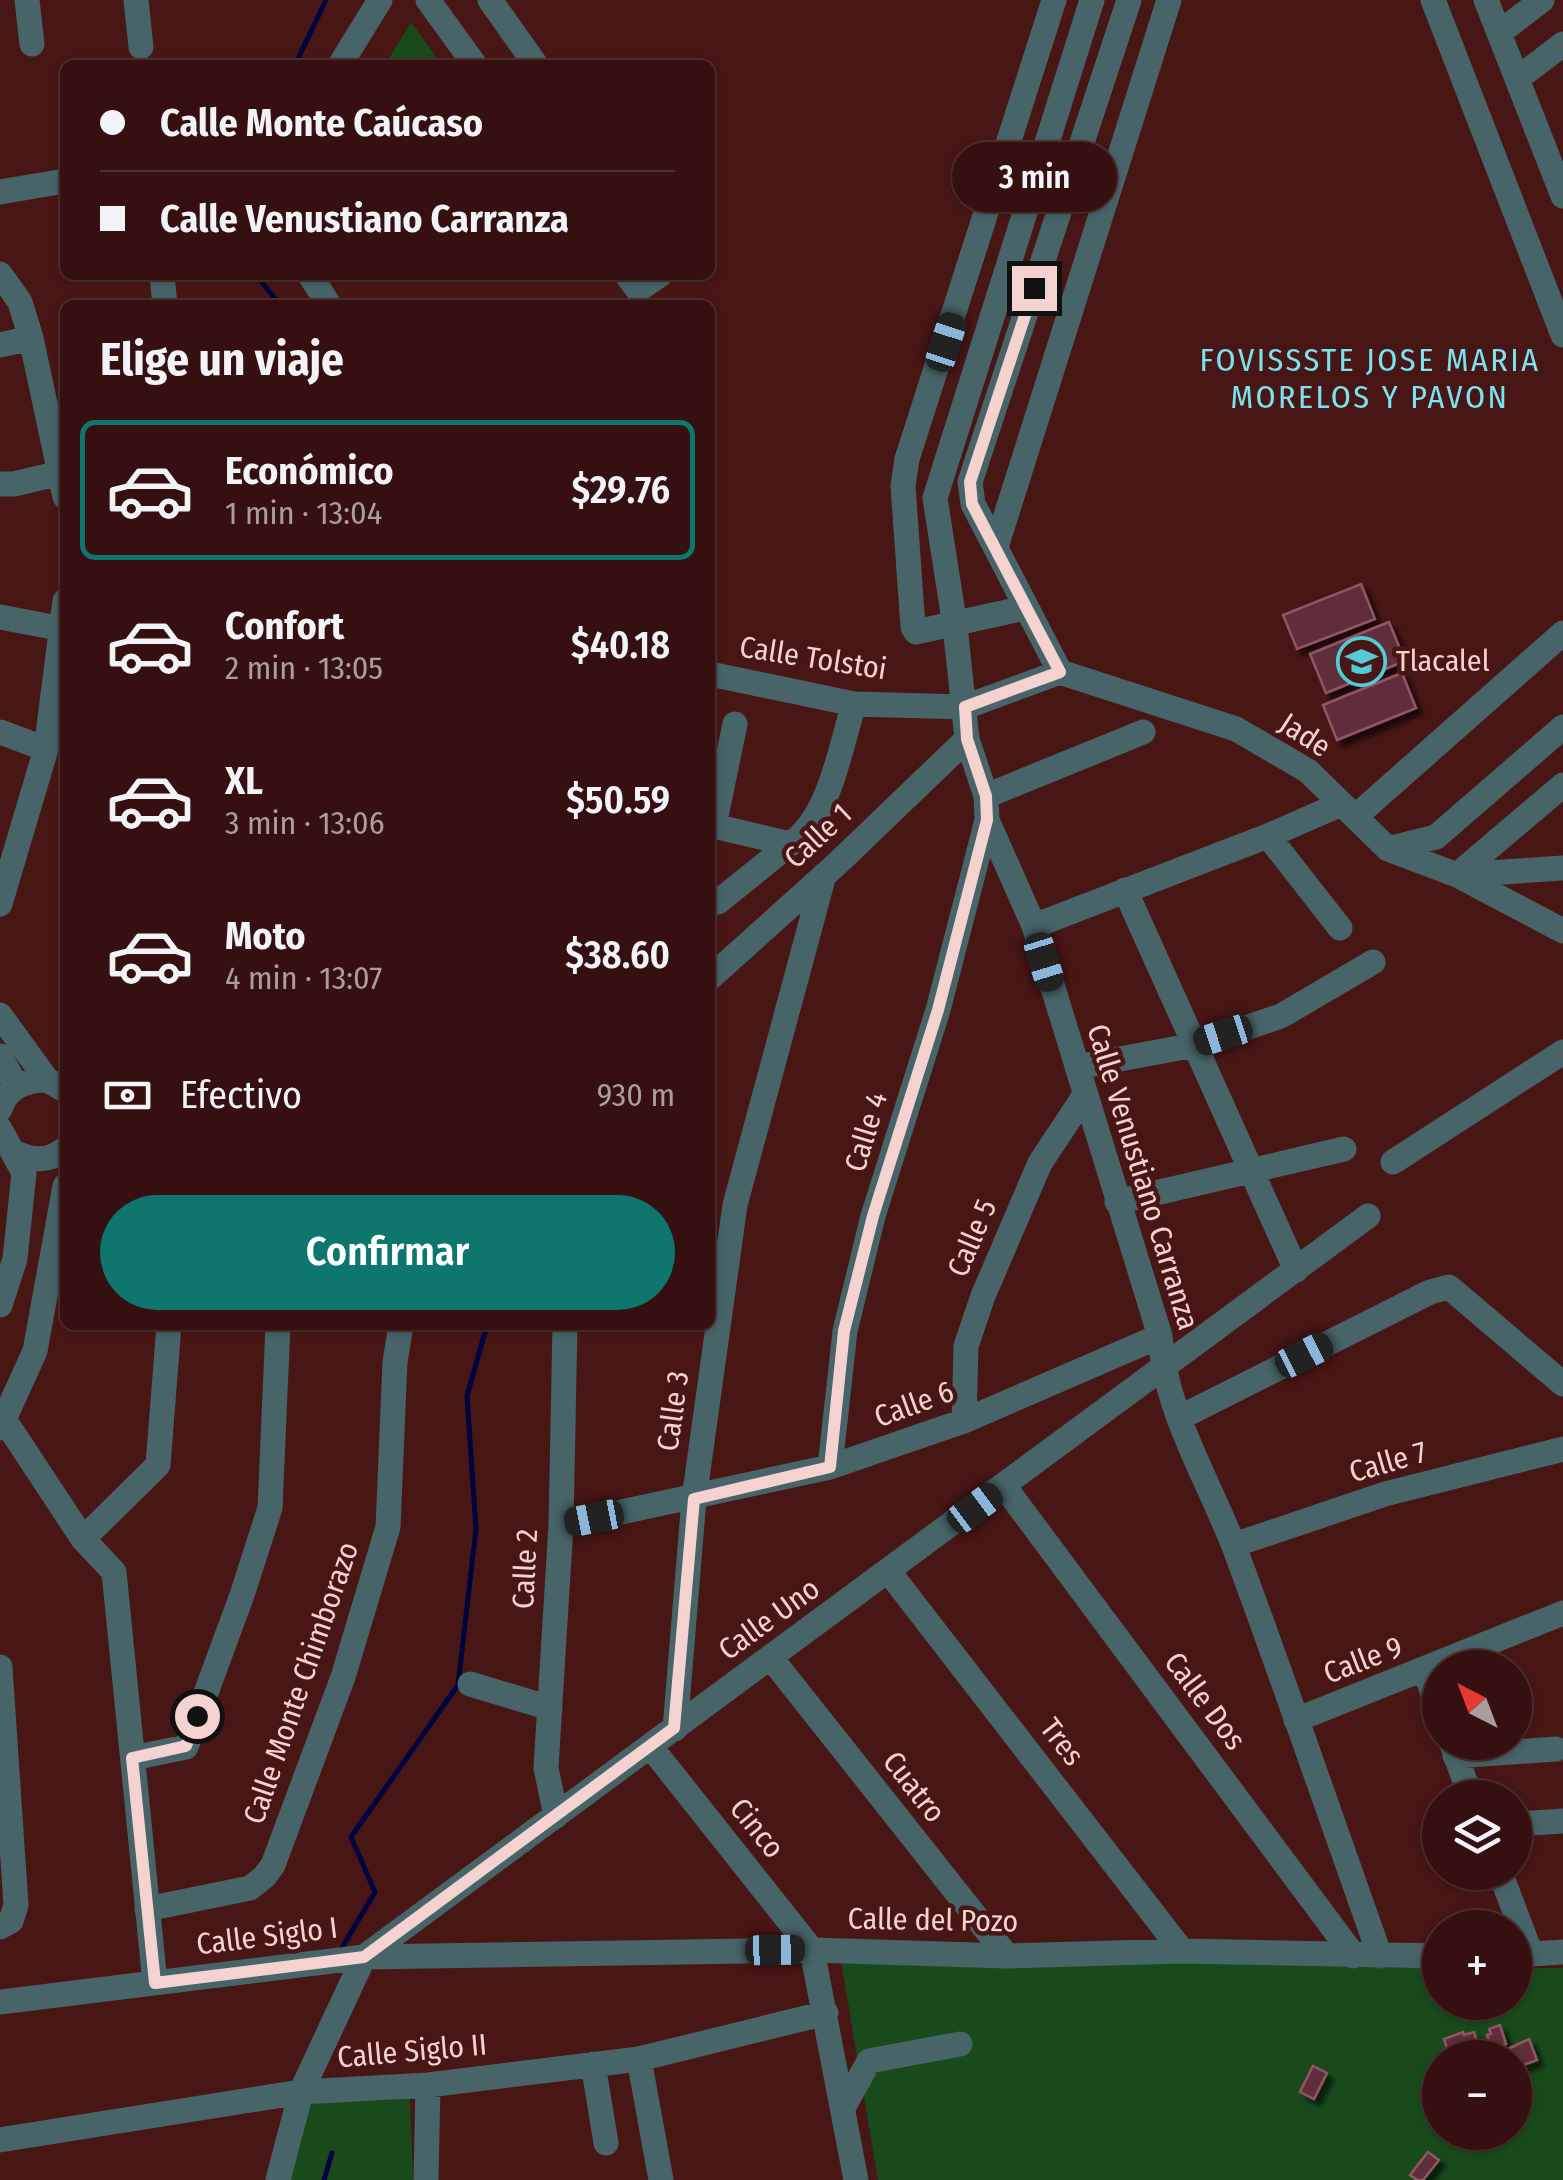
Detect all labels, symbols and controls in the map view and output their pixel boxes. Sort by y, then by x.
text: Calle Monte Caúcaso [160,100,483,146]
callout: 3 min [952,143,1116,213]
text: 3 min [999,158,1070,196]
text: Calle Venustiano Carranza [160,196,569,242]
route end [1012,266,1057,311]
car [922,309,970,375]
text: Elige un viaje [100,333,344,387]
district label: FOVISSSTE JOSE MARIA MORELOS Y PAVON [1199,341,1541,416]
icon: car [105,445,195,535]
text: Económico [225,448,394,494]
text: $29.76 [572,467,670,513]
text: 1 min · 13:04 [225,494,382,532]
icon: car [105,600,195,690]
text: Confort [225,603,344,649]
text: $40.18 [571,622,670,668]
street label: Calle Tolstoi [737,629,889,687]
school or university icon: Tlacalel [1335,635,1387,687]
place label: Tlacalel [1396,643,1490,679]
text: 2 min · 13:05 [225,649,383,687]
street label: Jade [1273,705,1337,765]
icon: car [105,755,195,845]
text: XL [225,758,263,804]
text: $50.59 [566,777,670,823]
street label: Calle 1 [777,796,859,876]
text: 3 min · 13:06 [225,804,385,842]
icon: car [105,910,195,1000]
text: Moto [225,913,306,959]
car [1021,929,1067,995]
text: $38.60 [565,932,670,978]
text: 4 min · 13:07 [225,959,382,997]
car [1190,1011,1256,1059]
street label: Calle Venustiano Carranza [1079,1020,1207,1334]
icon: cash [100,1068,155,1123]
text: Efectivo [180,1072,302,1118]
text: 930 m [597,1076,675,1114]
street label: Calle 4 [837,1088,895,1176]
street label: Calle 5 [940,1194,1004,1282]
button: Confirmar [100,1195,675,1310]
car [1270,1328,1338,1382]
street label: Calle 3 [650,1369,696,1453]
street label: Calle 6 [869,1373,959,1435]
street label: Calle 7 [1345,1434,1431,1490]
car [942,1478,1008,1538]
car [562,1498,626,1538]
street label: Calle 2 [505,1528,545,1610]
street label: Calle Monte Chimborazo [236,1537,366,1829]
street label: Calle Uno [711,1570,827,1668]
street label: Calle 9 [1319,1629,1407,1691]
street label: Calle Dos [1157,1645,1253,1757]
north arrow [1422,1650,1532,1760]
map controls [1422,1650,1532,2150]
route start [175,1694,220,1739]
street label: Tres [1032,1711,1092,1773]
street label: Cuatro [875,1744,953,1830]
button: layers [1422,1780,1532,1890]
street label: Cinco [722,1791,792,1865]
street label: Calle del Pozo [847,1901,1019,1939]
street label: Calle Siglo I [194,1909,340,1963]
button: + [1422,1910,1532,2020]
car [745,1934,805,1966]
street label: Calle Siglo II [336,2027,488,2075]
button: − [1422,2040,1532,2150]

